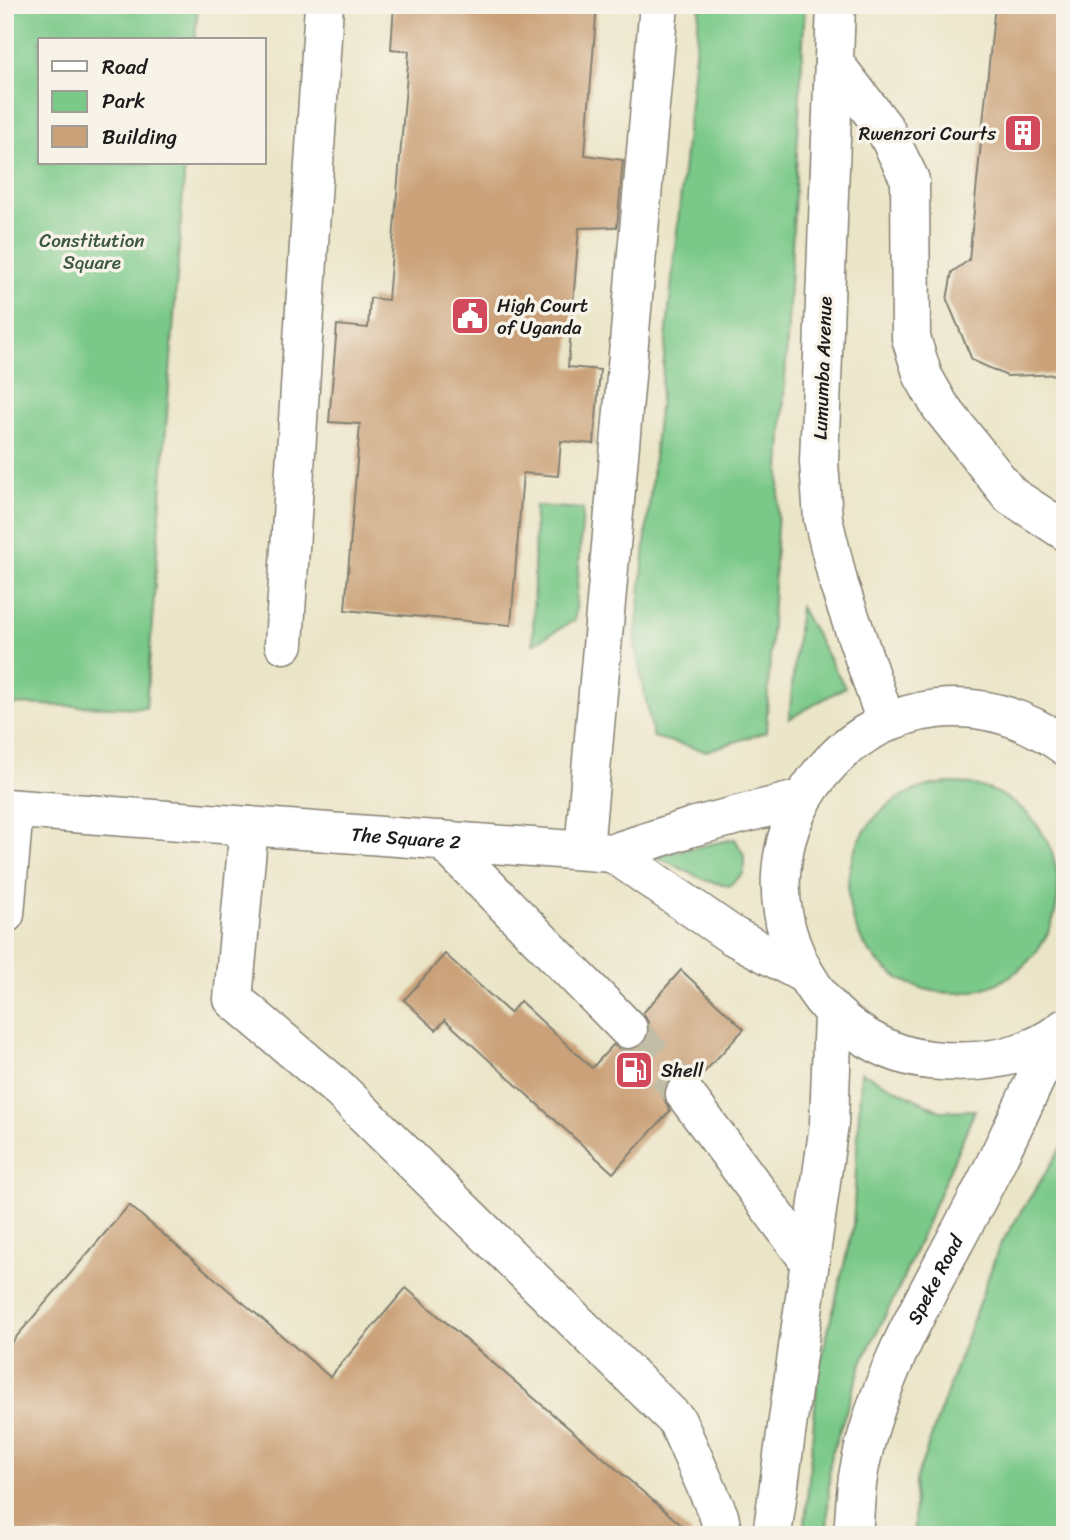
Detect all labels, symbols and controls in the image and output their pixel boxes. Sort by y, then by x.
legend [38,38,266,164]
text: Road [102,48,149,86]
text: Park [102,82,145,120]
building icon: Rwenzori Courts [1002,112,1044,154]
place label: Rwenzori Courts [859,117,996,150]
text: Building [102,118,178,156]
park label: Constitution Square [39,224,145,279]
place label: High Court of Uganda [497,289,588,344]
public building icon: High Court of Uganda [449,295,491,337]
street label: Lumumba Avenue [804,296,841,440]
street label: The Square 2 [350,818,462,859]
fuel station icon: Shell [613,1049,655,1091]
place label: Shell [661,1054,704,1087]
street label: Speke Road [898,1227,973,1330]

